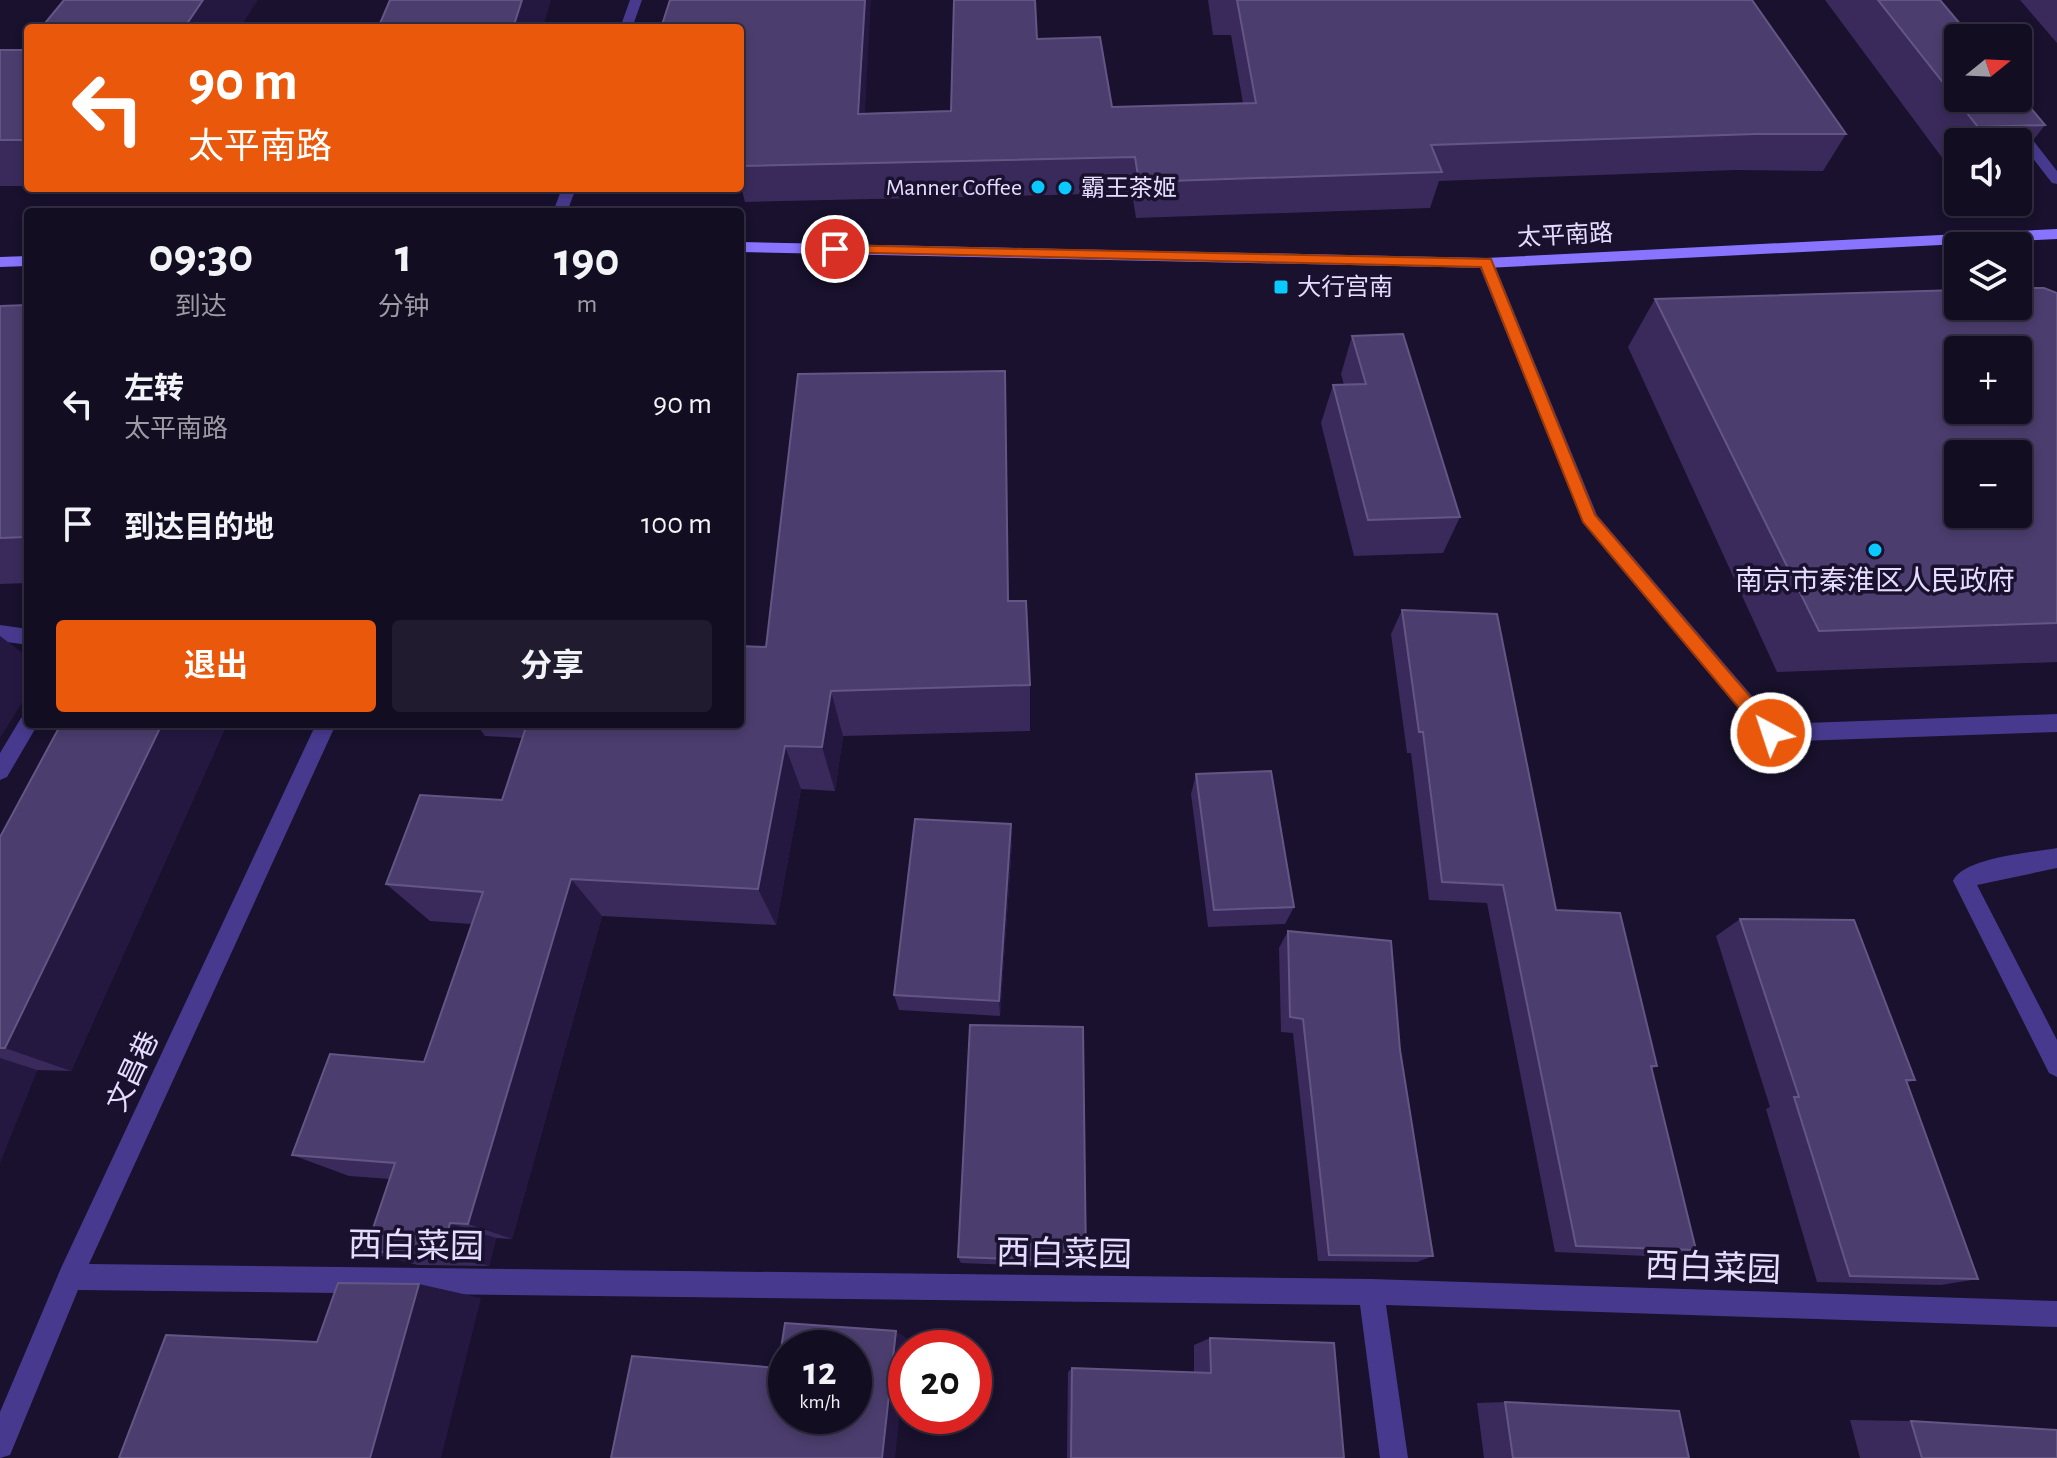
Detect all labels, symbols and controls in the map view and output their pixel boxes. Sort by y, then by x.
north arrow [1944,24,2032,112]
map controls [1944,24,2032,528]
text: 90 m [188,54,298,110]
icon: left [56,56,160,160]
button: sound [1944,128,2032,216]
text: 太平南路 [188,129,332,165]
place label: 霸王茶姬 [1081,175,1177,201]
place label: Manner Coffee [886,176,1022,200]
marker: Manner Coffee [1029,178,1047,196]
marker: 霸王茶姬 [1056,179,1074,197]
pin [801,215,869,283]
street label: 太平南路 [1516,220,1614,250]
icon: arrive [813,227,857,271]
button: layers [1944,232,2032,320]
text: 09:30 [148,233,253,281]
text: 1 [395,233,412,281]
text: 190 [554,237,620,285]
place label: 大行宫南 [1297,274,1393,300]
marker: 大行宫南 [1272,278,1290,296]
text: m [576,291,597,317]
text: 到达 [175,294,227,320]
text: 分钟 [378,294,430,320]
button: + [1944,336,2032,424]
text: 左转 [124,374,184,404]
icon: left [56,382,100,426]
text: 90 m [653,389,712,419]
text: 太平南路 [124,416,228,442]
button: − [1944,440,2032,528]
icon: arrive [56,502,100,546]
text: 100 m [641,509,712,539]
text: 到达目的地 [124,513,274,543]
marker: 南京市秦淮区人民政府 [1866,541,1884,559]
place label: 南京市秦淮区人民政府 [1735,566,2015,596]
button: 退出 [56,620,376,712]
button: 分享 [392,620,712,712]
position arrow [1729,691,1813,775]
street label: 文昌巷 [102,1027,164,1116]
street label: 西白菜园 [348,1227,484,1265]
street label: 西白菜园 [996,1235,1132,1273]
street label: 西白菜园 [1644,1248,1782,1288]
speed limit sign: 20 [888,1330,992,1434]
text: 12 [803,1352,837,1392]
text: km/h [799,1392,841,1412]

